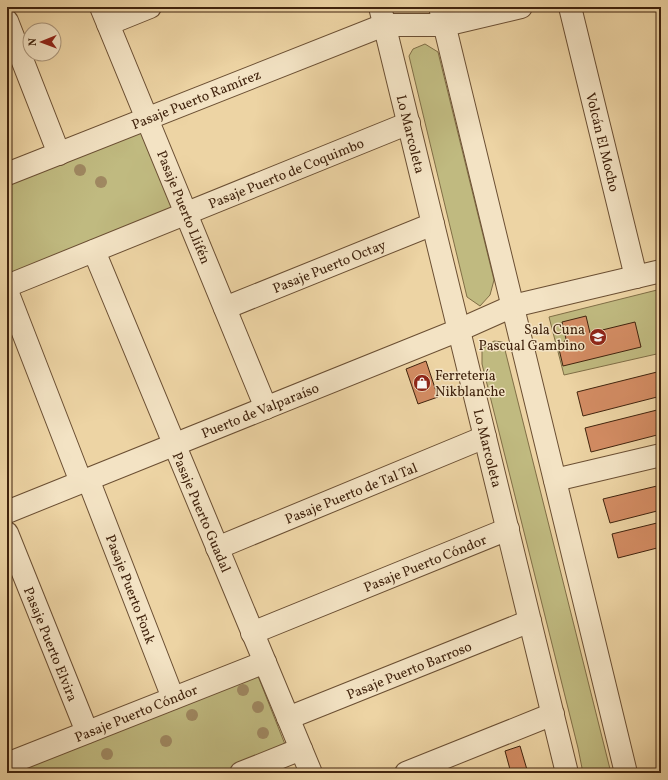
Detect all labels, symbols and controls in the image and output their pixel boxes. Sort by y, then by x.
north arrow [22,22,62,62]
text: N [26,38,41,46]
street label: Pasaje Puerto Ramírez [129,66,264,135]
street label: Volcán El Mocho [580,91,623,194]
street label: Lo Marcoleta [391,93,428,176]
street label: Pasaje Puerto de Coquimbo [206,134,367,214]
street label: Pasaje Puerto Llifén [151,148,214,267]
street label: Pasaje Puerto Octay [270,236,389,299]
place label: Sala Cuna Pascual Gambino [479,321,585,356]
school or university icon: Sala Cuna Pascual Gambino [588,327,608,347]
place label: Ferretería Nikblanche [435,367,506,402]
shop icon: Ferretería Nikblanche [412,373,432,393]
street label: Puerto de Valparaíso [199,379,322,444]
street label: Lo Marcoleta [468,407,505,490]
street label: Pasaje Puerto Guadal [167,449,235,576]
street label: Pasaje Puerto de Tal Tal [282,459,421,530]
street label: Pasaje Puerto Cóndor [361,531,490,598]
street label: Pasaje Puerto Fonk [100,532,159,647]
street label: Pasaje Puerto Elvira [18,584,81,705]
street label: Pasaje Puerto Barroso [344,638,475,705]
street label: Pasaje Puerto Cóndor [72,681,201,748]

